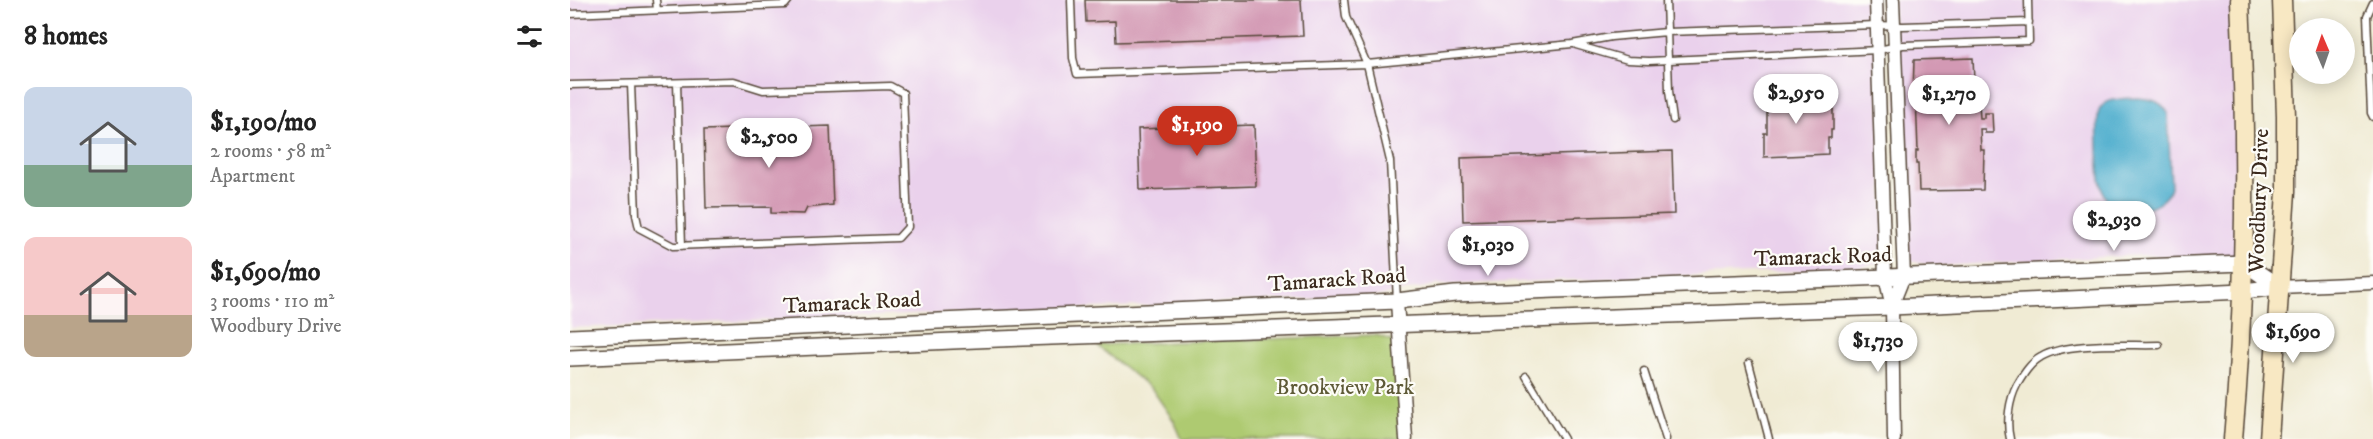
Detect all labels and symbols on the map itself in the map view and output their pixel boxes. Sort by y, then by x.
north arrow [2289,18,2355,84]
pin: $2,950 [1747,74,1845,125]
pin: $1,270 [1900,75,1998,126]
pin: $1,190 [1148,106,1246,157]
pin: $2,500 [720,118,818,169]
street label: Woodbury Drive [2243,128,2275,275]
pin: $2,930 [2065,201,2163,252]
pin: $1,030 [1439,226,1537,277]
street label: Tamarack Road [1754,241,1892,273]
street label: Tamarack Road [1267,262,1407,298]
street label: Tamarack Road [782,286,922,320]
pin: $1,690 [2244,313,2342,364]
pin: $1,730 [1829,322,1927,373]
park label: Brookview Park [1276,374,1414,401]

